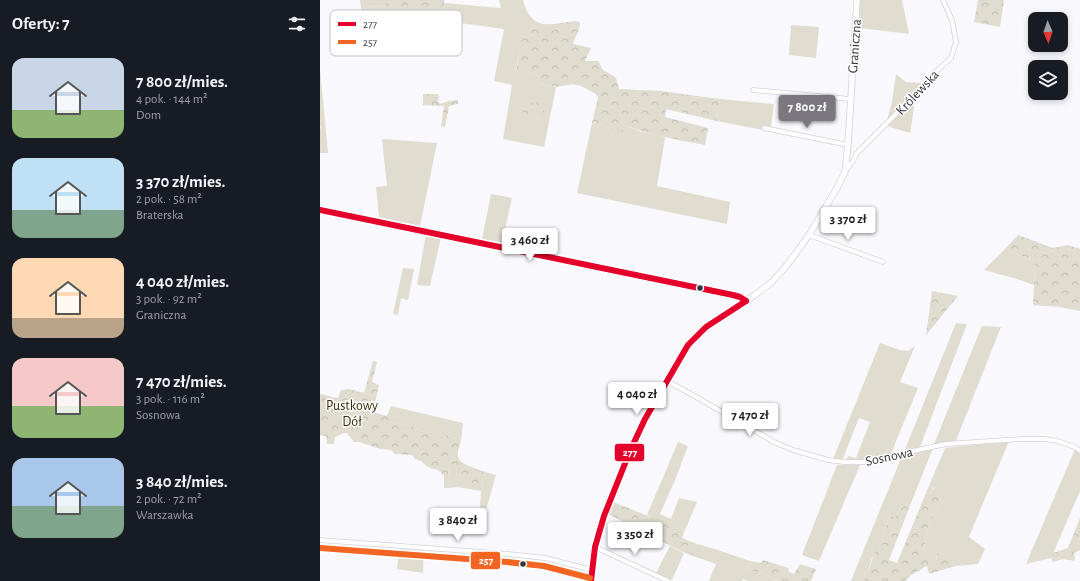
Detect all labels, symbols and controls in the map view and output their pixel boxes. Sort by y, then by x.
legend [330,10,462,56]
north arrow [1028,12,1068,52]
map controls [1028,12,1068,100]
icon: filters [286,13,308,35]
text: Oferty: 7 [12,15,70,32]
street label: Graniczna [846,18,864,74]
text: 277 [363,19,378,30]
text: 257 [363,37,378,48]
button: layers [1028,60,1068,100]
street label: Królewska [894,67,942,118]
text: 7 800 zł/mies. [136,73,228,90]
icon: home [44,74,92,122]
text: 4 pok. · 144 m² [136,93,208,106]
pin: 7 800 zł [766,95,848,129]
text: 7 800 zł [788,101,826,114]
text: Dom [136,109,161,122]
text: 3 370 zł/mies. [136,173,225,190]
icon: home [44,174,92,222]
text: 2 pok. · 58 m² [136,193,202,206]
pin: 3 370 zł [807,207,889,241]
text: Braterska [136,209,184,222]
text: 3 370 zł [830,213,866,226]
pin: 3 460 zł [489,228,571,262]
text: 3 460 zł [511,234,549,247]
text: 4 040 zł/mies. [136,273,229,290]
icon: home [44,274,92,322]
unlabelled marker [695,283,705,293]
text: 3 pok. · 92 m² [136,293,202,306]
text: Graniczna [136,309,186,322]
text: 7 470 zł/mies. [136,373,227,390]
icon: home [44,374,92,422]
pin: 4 040 zł [596,382,678,416]
text: 4 040 zł [617,388,657,401]
text: 3 pok. · 116 m² [136,393,205,406]
park label: Pustkowy Dół [326,399,378,429]
pin: 7 470 zł [709,403,791,437]
text: Sosnowa [136,409,181,422]
text: 7 470 zł [731,409,769,422]
line badge: 277 [614,443,645,462]
street label: Sosnowa [864,445,915,469]
text: 277 [623,447,638,458]
text: 3 840 zł/mies. [136,473,228,490]
icon: home [44,474,92,522]
text: 2 pok. · 72 m² [136,493,202,506]
pin: 3 840 zł [417,508,499,542]
text: Warszawka [136,509,193,522]
text: 3 840 zł [439,514,477,527]
pin: 3 350 zł [594,522,676,556]
text: 3 350 zł [617,528,653,541]
line badge: 257 [470,551,501,570]
text: 257 [479,555,494,566]
unlabelled marker [518,559,528,569]

